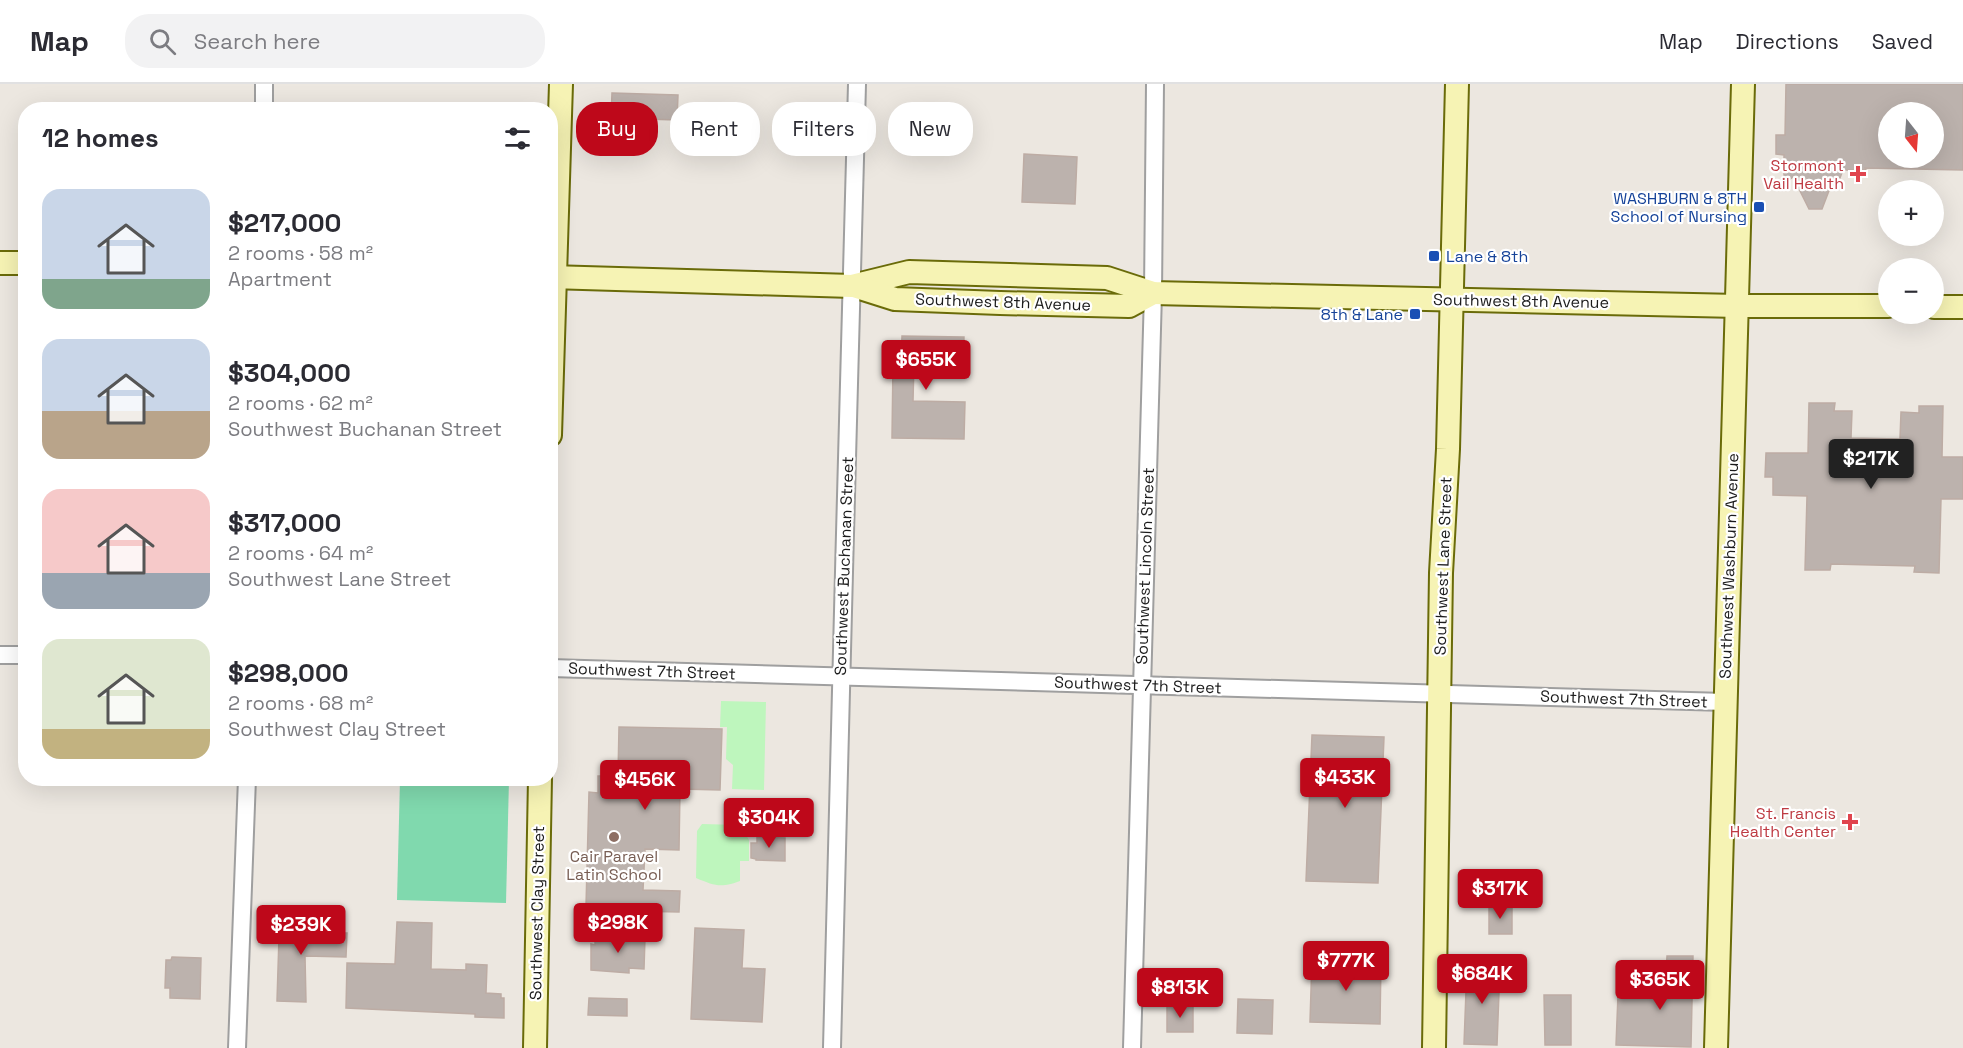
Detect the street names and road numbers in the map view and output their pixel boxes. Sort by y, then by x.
street label: Southwest 8th Avenue [915,288,1091,316]
street label: Southwest 8th Avenue [1433,289,1609,313]
street label: Southwest Washburn Avenue [1715,453,1743,679]
street label: Southwest Buchanan Street [830,456,858,676]
street label: Southwest Lincoln Street [1131,467,1159,665]
street label: Southwest Lane Street [1429,476,1457,656]
street label: Southwest 7th Street [568,658,736,684]
street label: Southwest 7th Street [1054,672,1222,698]
street label: Southwest 7th Street [1540,686,1708,712]
street label: Southwest Clay Street [525,826,549,1000]

